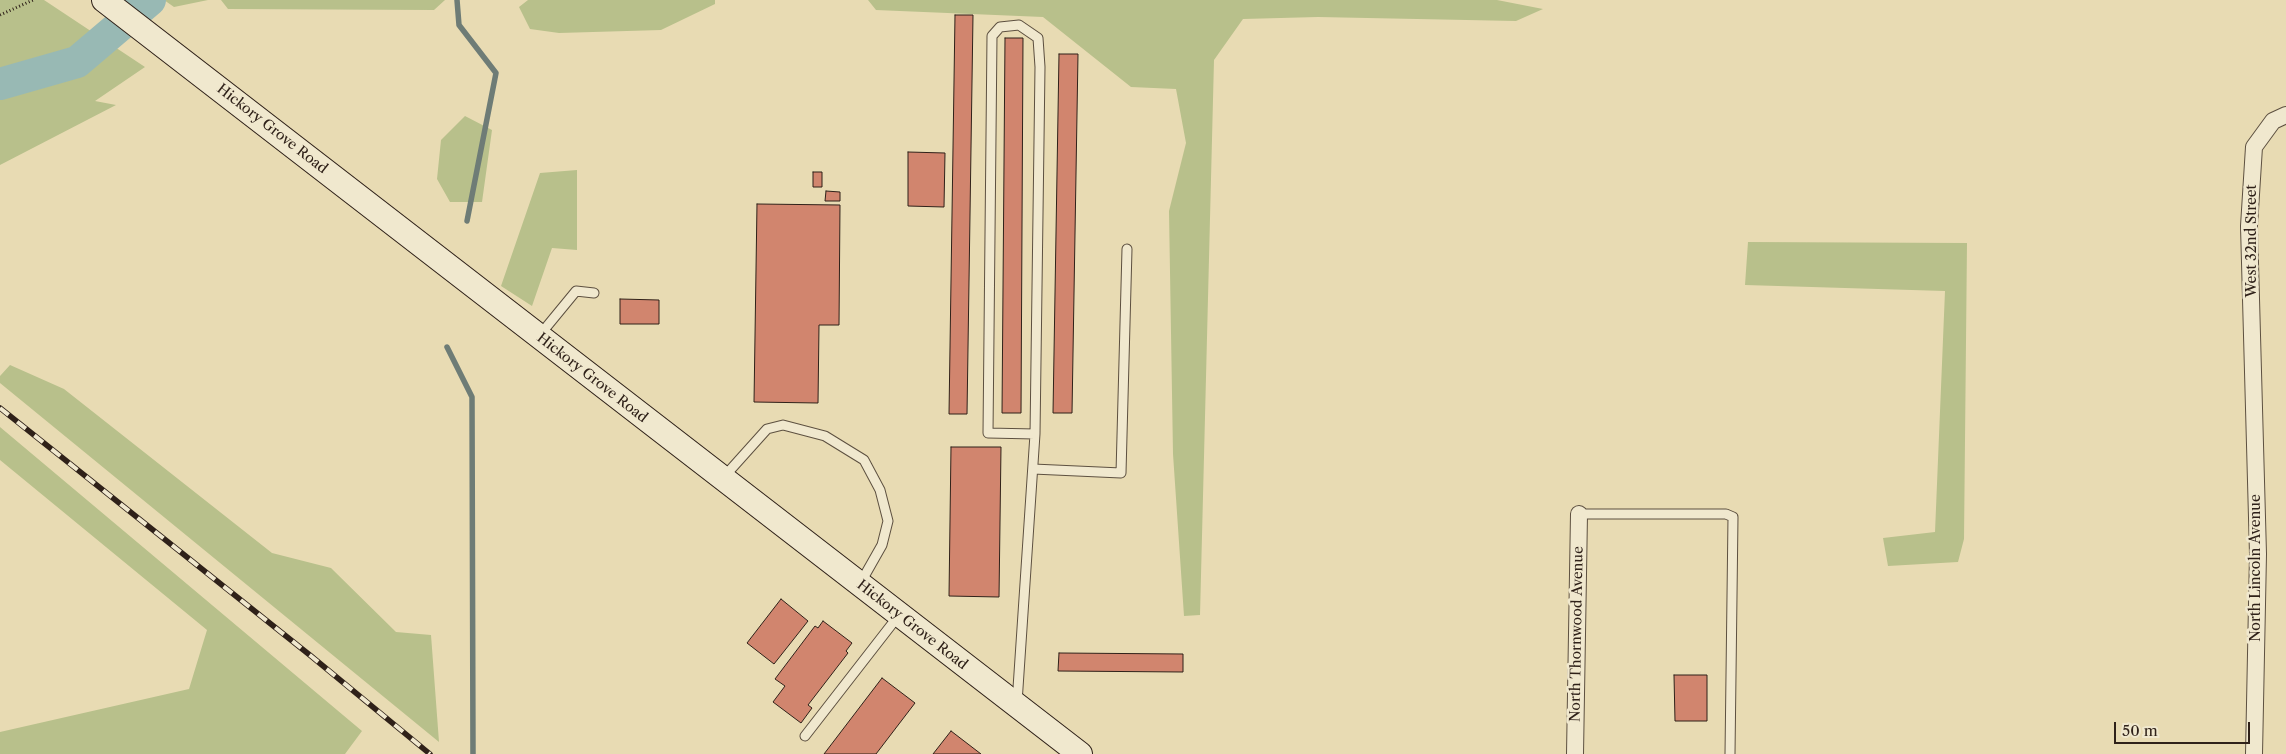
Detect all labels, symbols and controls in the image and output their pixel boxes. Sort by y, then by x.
street label: Hickory Grove Road [213,81,331,177]
street label: West 32nd Street [2244,184,2260,298]
street label: Hickory Grove Road [533,330,651,426]
street label: North Lincoln Avenue [2248,494,2264,642]
street label: North Thornwood Avenue [1567,546,1587,722]
street label: Hickory Grove Road [853,577,971,673]
scale bar [2116,712,2252,744]
text: 50 m [2122,721,2158,740]

